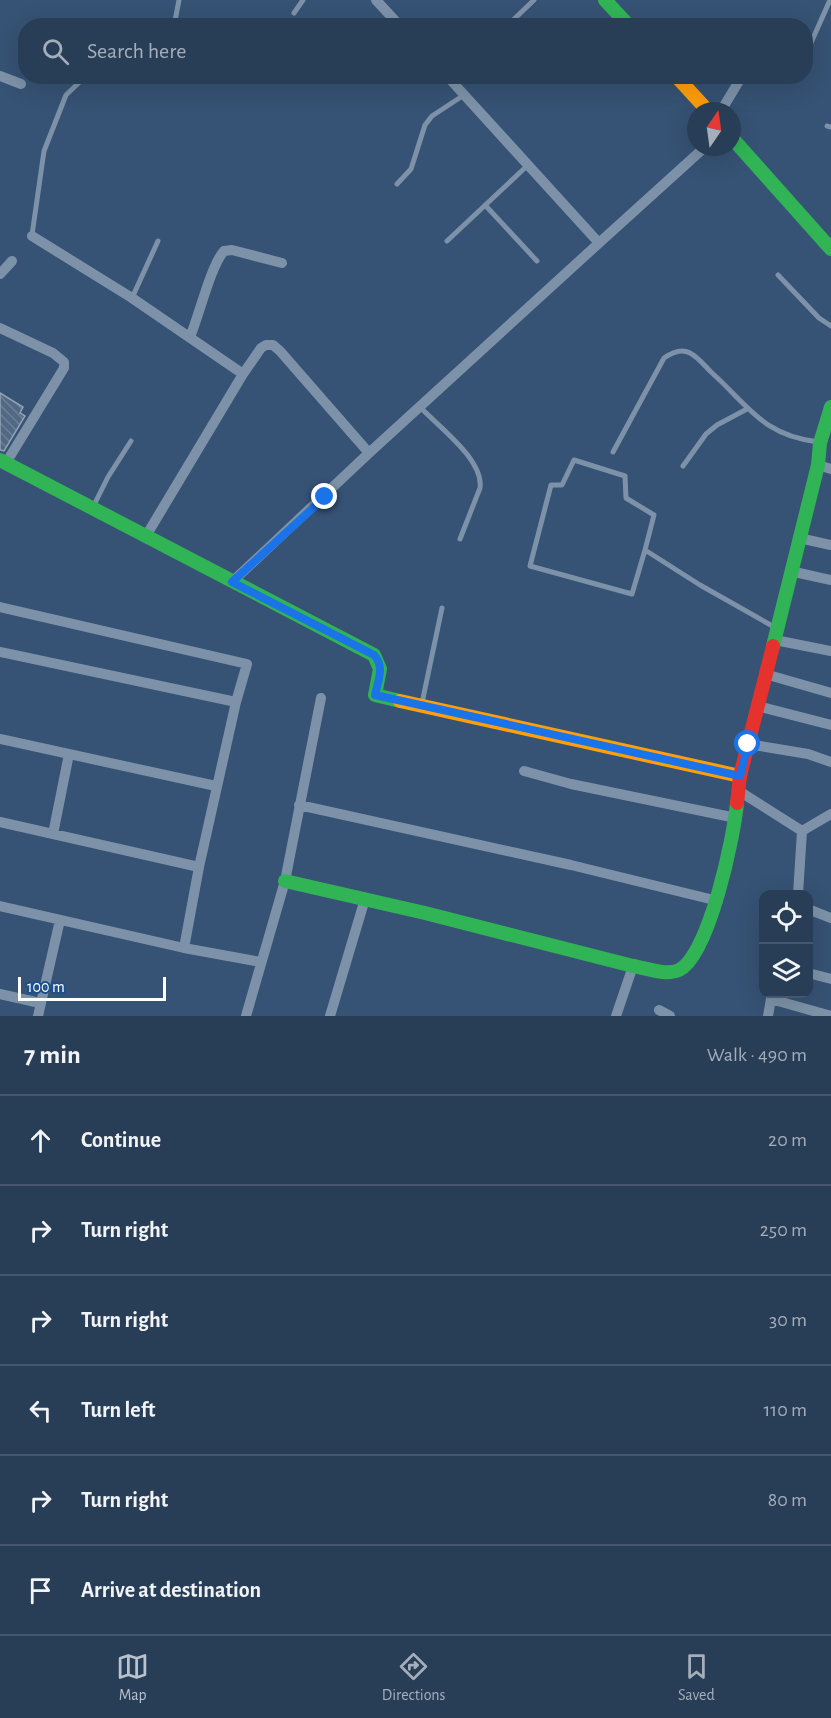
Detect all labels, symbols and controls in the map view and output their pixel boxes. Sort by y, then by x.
search box [18,18,813,84]
icon: search [39,35,72,68]
text: Search here [87,40,186,62]
north arrow [687,102,741,156]
route end [311,483,337,509]
route start [734,730,760,756]
map controls [759,890,813,998]
button: locate [759,890,813,944]
button: layers [759,944,813,998]
scale bar [18,974,166,1001]
text: 100 m [27,979,65,995]
text: 7 min [24,1042,81,1068]
text: Walk · 490 m [707,1045,807,1065]
icon: ahead [24,1124,57,1157]
text: Continue [81,1129,161,1151]
text: 20 m [768,1130,807,1150]
icon: right [24,1214,57,1247]
text: Turn right [81,1219,168,1241]
text: 250 m [760,1220,807,1240]
icon: right [24,1304,57,1337]
text: Turn right [81,1309,168,1331]
text: 30 m [769,1310,807,1330]
icon: left [24,1394,57,1427]
text: Turn left [81,1399,155,1421]
text: 110 m [763,1400,807,1420]
icon: right [24,1484,57,1517]
text: Turn right [81,1489,168,1511]
text: 80 m [768,1490,807,1510]
icon: arrive [24,1574,57,1607]
text: Arrive at destination [81,1579,261,1601]
tab: Map [116,1650,149,1705]
tab: Directions [382,1650,446,1705]
tab: Saved [678,1650,715,1705]

